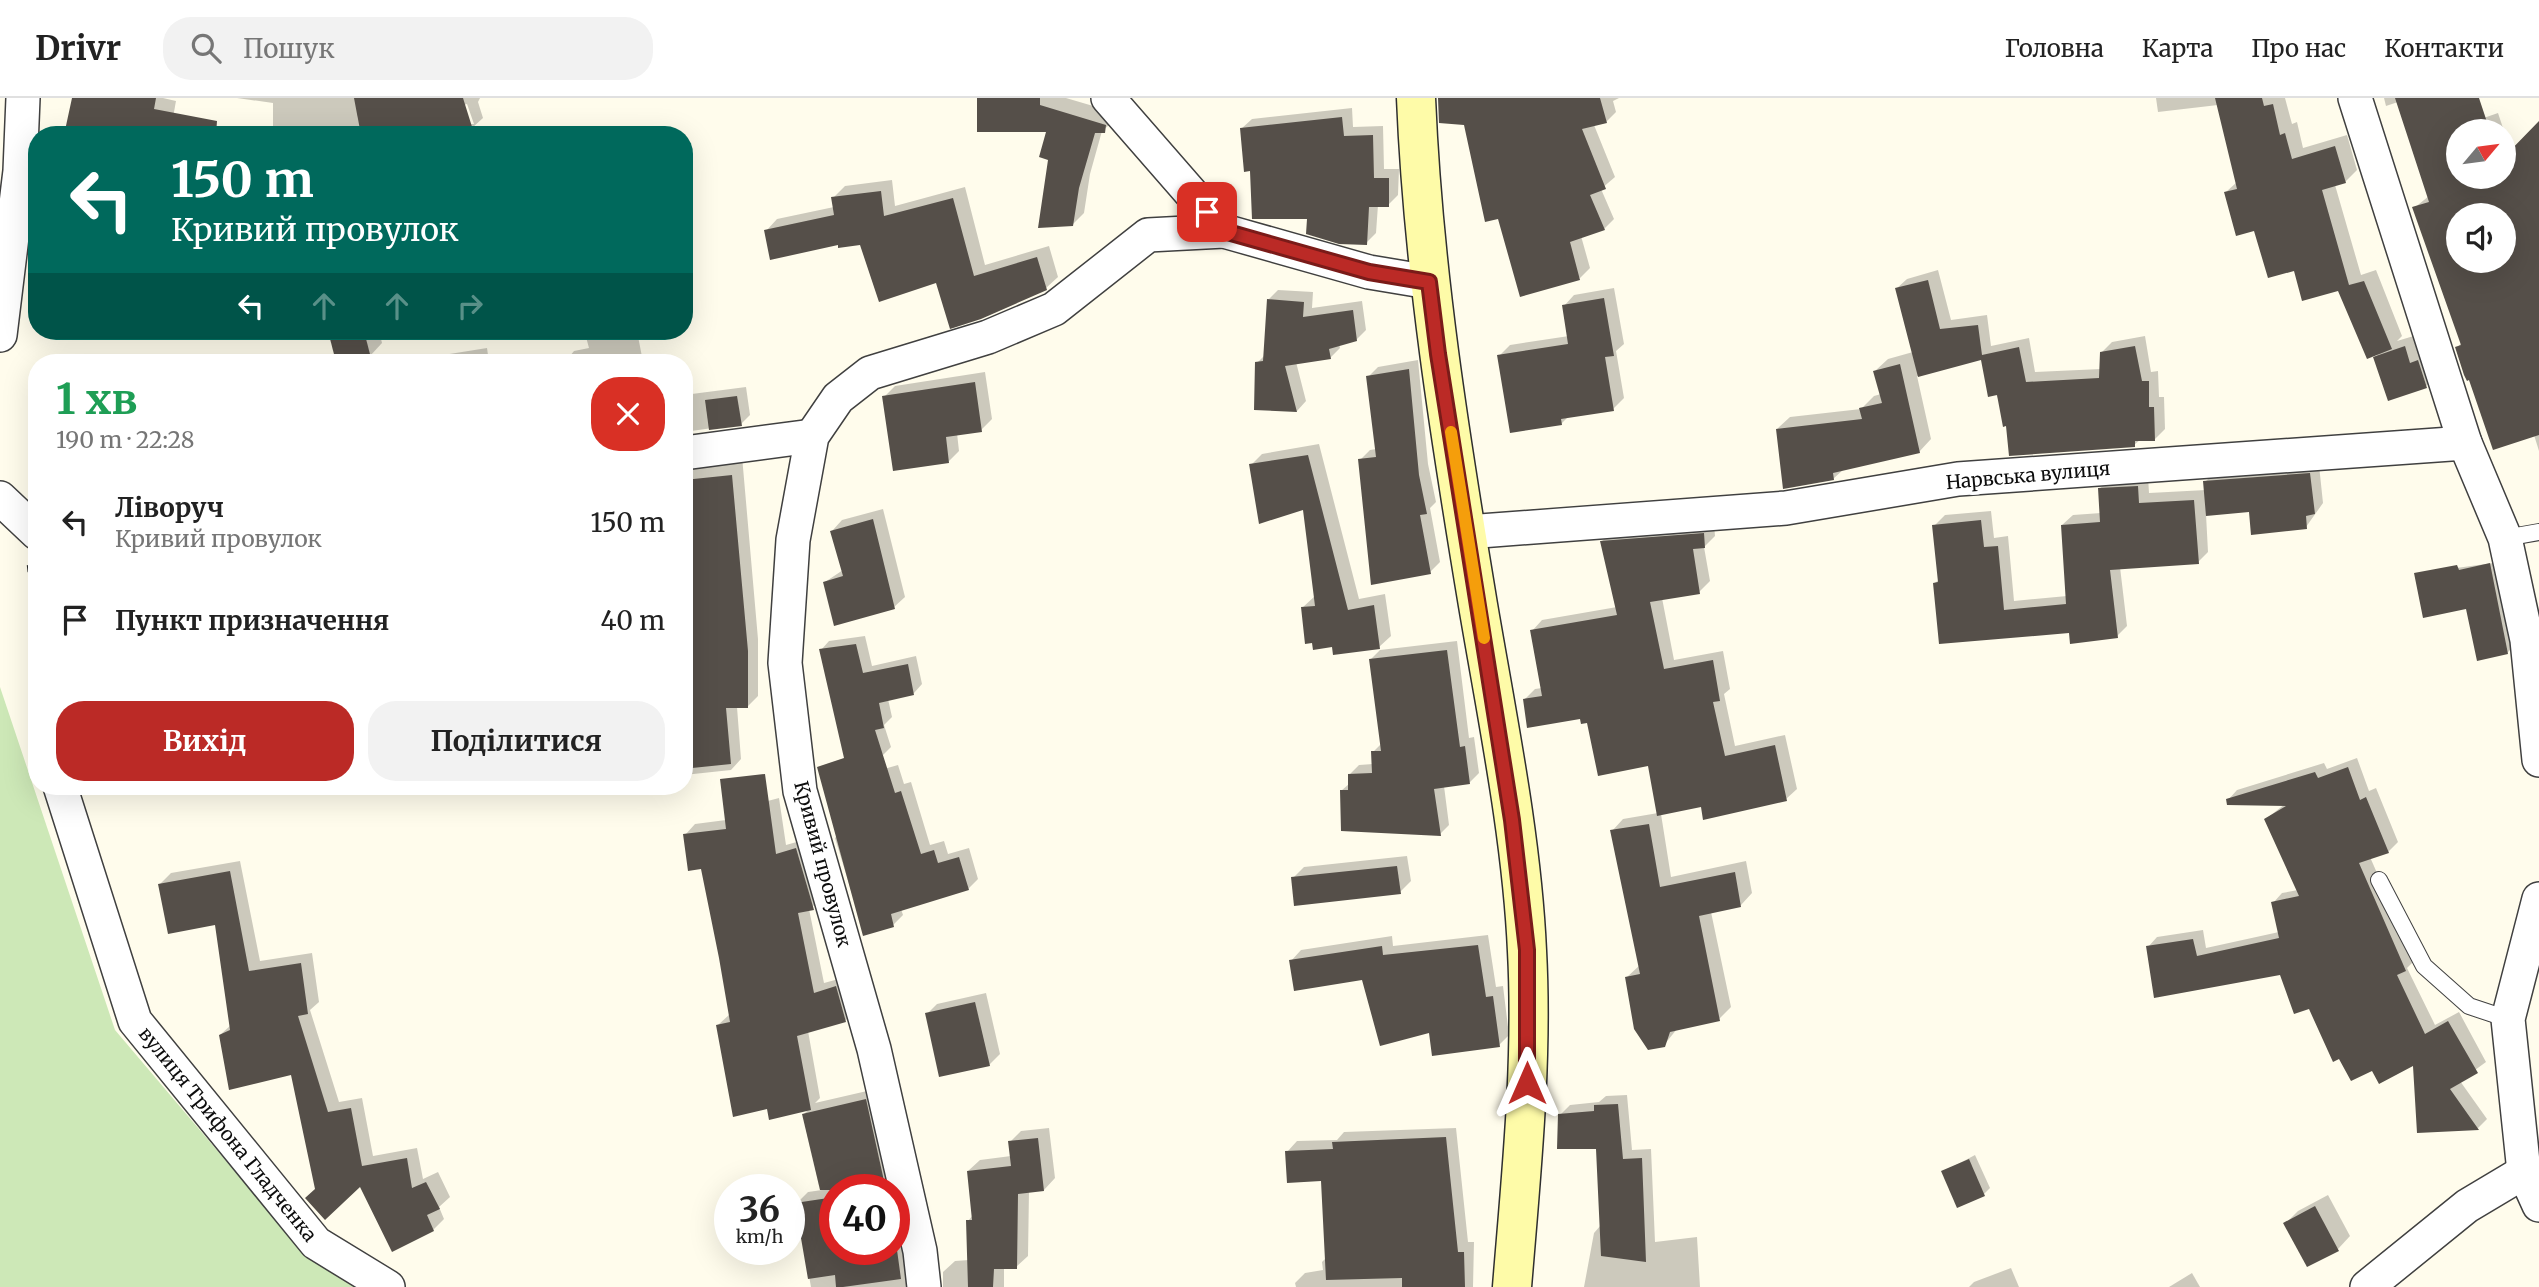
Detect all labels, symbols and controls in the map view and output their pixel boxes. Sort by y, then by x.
search box [163,17,653,80]
text: Drivr [35,28,121,69]
icon: search [187,29,225,67]
text: Пошук [243,32,335,65]
text: Головна [2005,33,2104,64]
text: Карта [2142,33,2213,64]
text: Про нас [2251,33,2346,64]
text: Контакти [2384,33,2504,64]
north arrow [2446,119,2516,189]
map controls [2446,119,2516,273]
text: 150 m [171,149,314,210]
icon: left [56,154,147,245]
pin [1177,182,1237,242]
icon: arrive [1188,193,1226,231]
button: sound [2446,203,2516,273]
text: Кривий провулок [171,210,459,250]
icon: left [232,287,270,325]
icon: ahead [305,287,343,325]
icon: ahead [378,287,416,325]
icon: right [451,287,489,325]
text: 1 хв [56,373,137,425]
button: close [591,377,665,451]
text: 190 m · 22:28 [56,425,195,454]
street label: Нарвська вулиця [1945,456,2111,494]
text: Ліворуч [115,491,224,524]
icon: left [56,503,94,541]
text: 150 m [591,506,665,539]
text: Кривий провулок [115,524,322,553]
icon: arrive [56,601,94,639]
text: Пункт призначення [115,604,389,637]
text: 40 m [601,604,665,637]
button: Вихід [56,701,354,781]
button: Поділитися [368,701,665,781]
street label: Кривий провулок [789,778,857,950]
street label: вулиця Трифона Гладченка [134,1022,322,1246]
position arrow [1490,1046,1564,1120]
speed limit sign: 40 [819,1174,910,1265]
text: 36 [739,1188,780,1232]
text: km/h [736,1225,783,1248]

